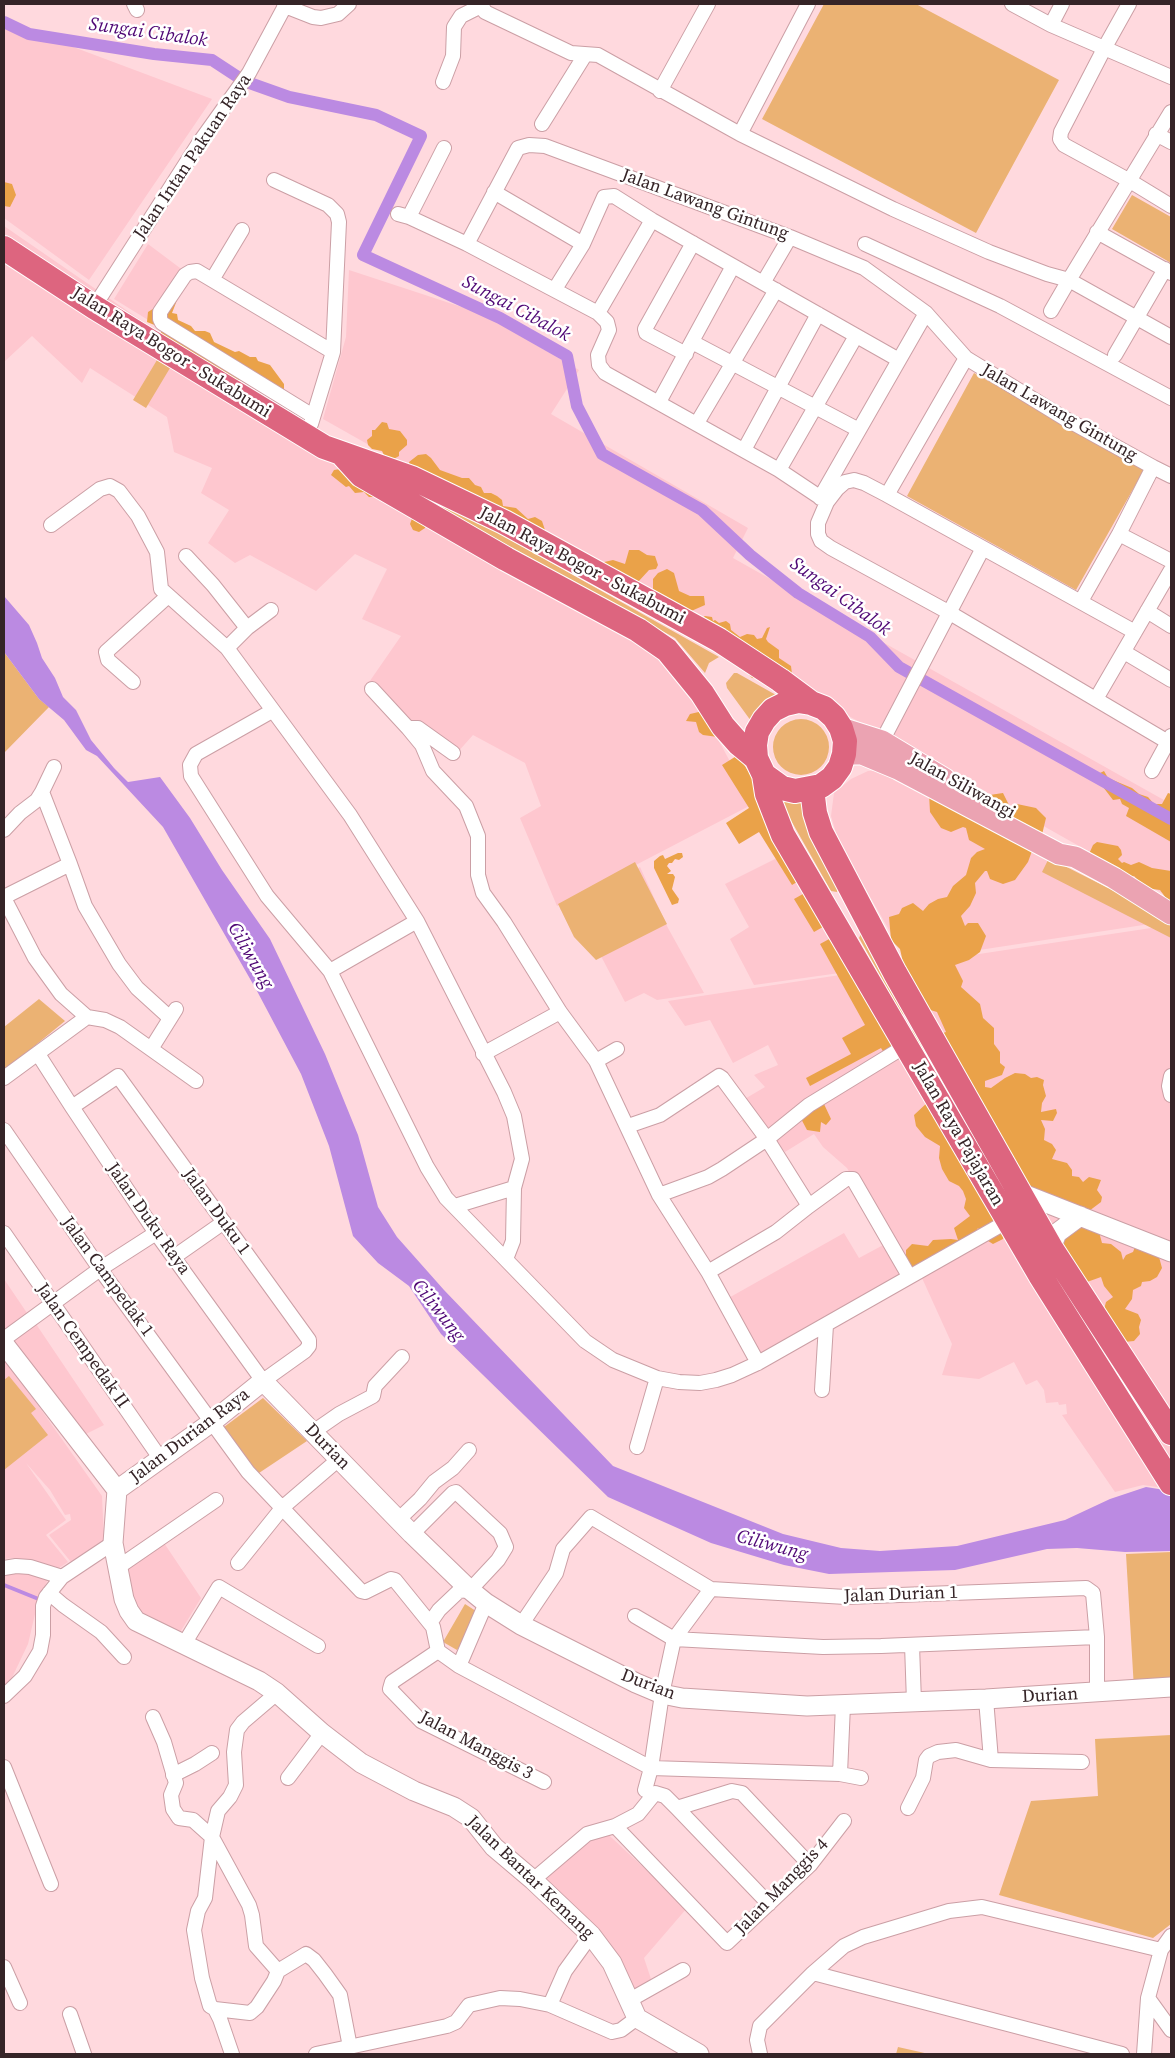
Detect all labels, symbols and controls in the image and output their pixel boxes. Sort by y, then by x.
water label: Sungai Cibalok [87,13,209,53]
street label: Jalan Intan Pakuan Raya [129,70,257,244]
street label: Jalan Lawang Gintung [618,165,792,245]
water label: Sungai Cibalok [458,271,574,347]
street label: Jalan Raya Bogor - Sukabumi [68,283,274,423]
street label: Jalan Lawang Gintung [977,360,1141,466]
street label: Jalan Raya Bogor - Sukabumi [475,502,689,630]
water label: Sungai Cibalok [785,553,895,641]
street label: Jalan Siliwangi [905,748,1019,824]
water label: Ciliwung [222,919,278,993]
street label: Jalan Raya Pajajaran [908,1058,1008,1210]
street label: Jalan Duku Raya [101,1159,195,1279]
street label: Jalan Duku 1 [177,1165,255,1259]
street label: Jalan Campedak 1 [56,1213,158,1341]
water label: Ciliwung [407,1275,469,1347]
street label: Jalan Cempedak II [31,1279,133,1413]
street label: Jalan Durian Raya [126,1384,254,1488]
street label: Durian [300,1419,354,1475]
water label: Ciliwung [734,1526,810,1566]
street label: Jalan Durian 1 [844,1582,958,1608]
street label: Durian [618,1665,678,1705]
street label: Durian [1021,1684,1079,1708]
street label: Jalan Manggis 3 [416,1707,536,1785]
street label: Jalan Bantar Kemang [462,1812,598,1944]
street label: Jalan Manggis 4 [731,1834,833,1940]

